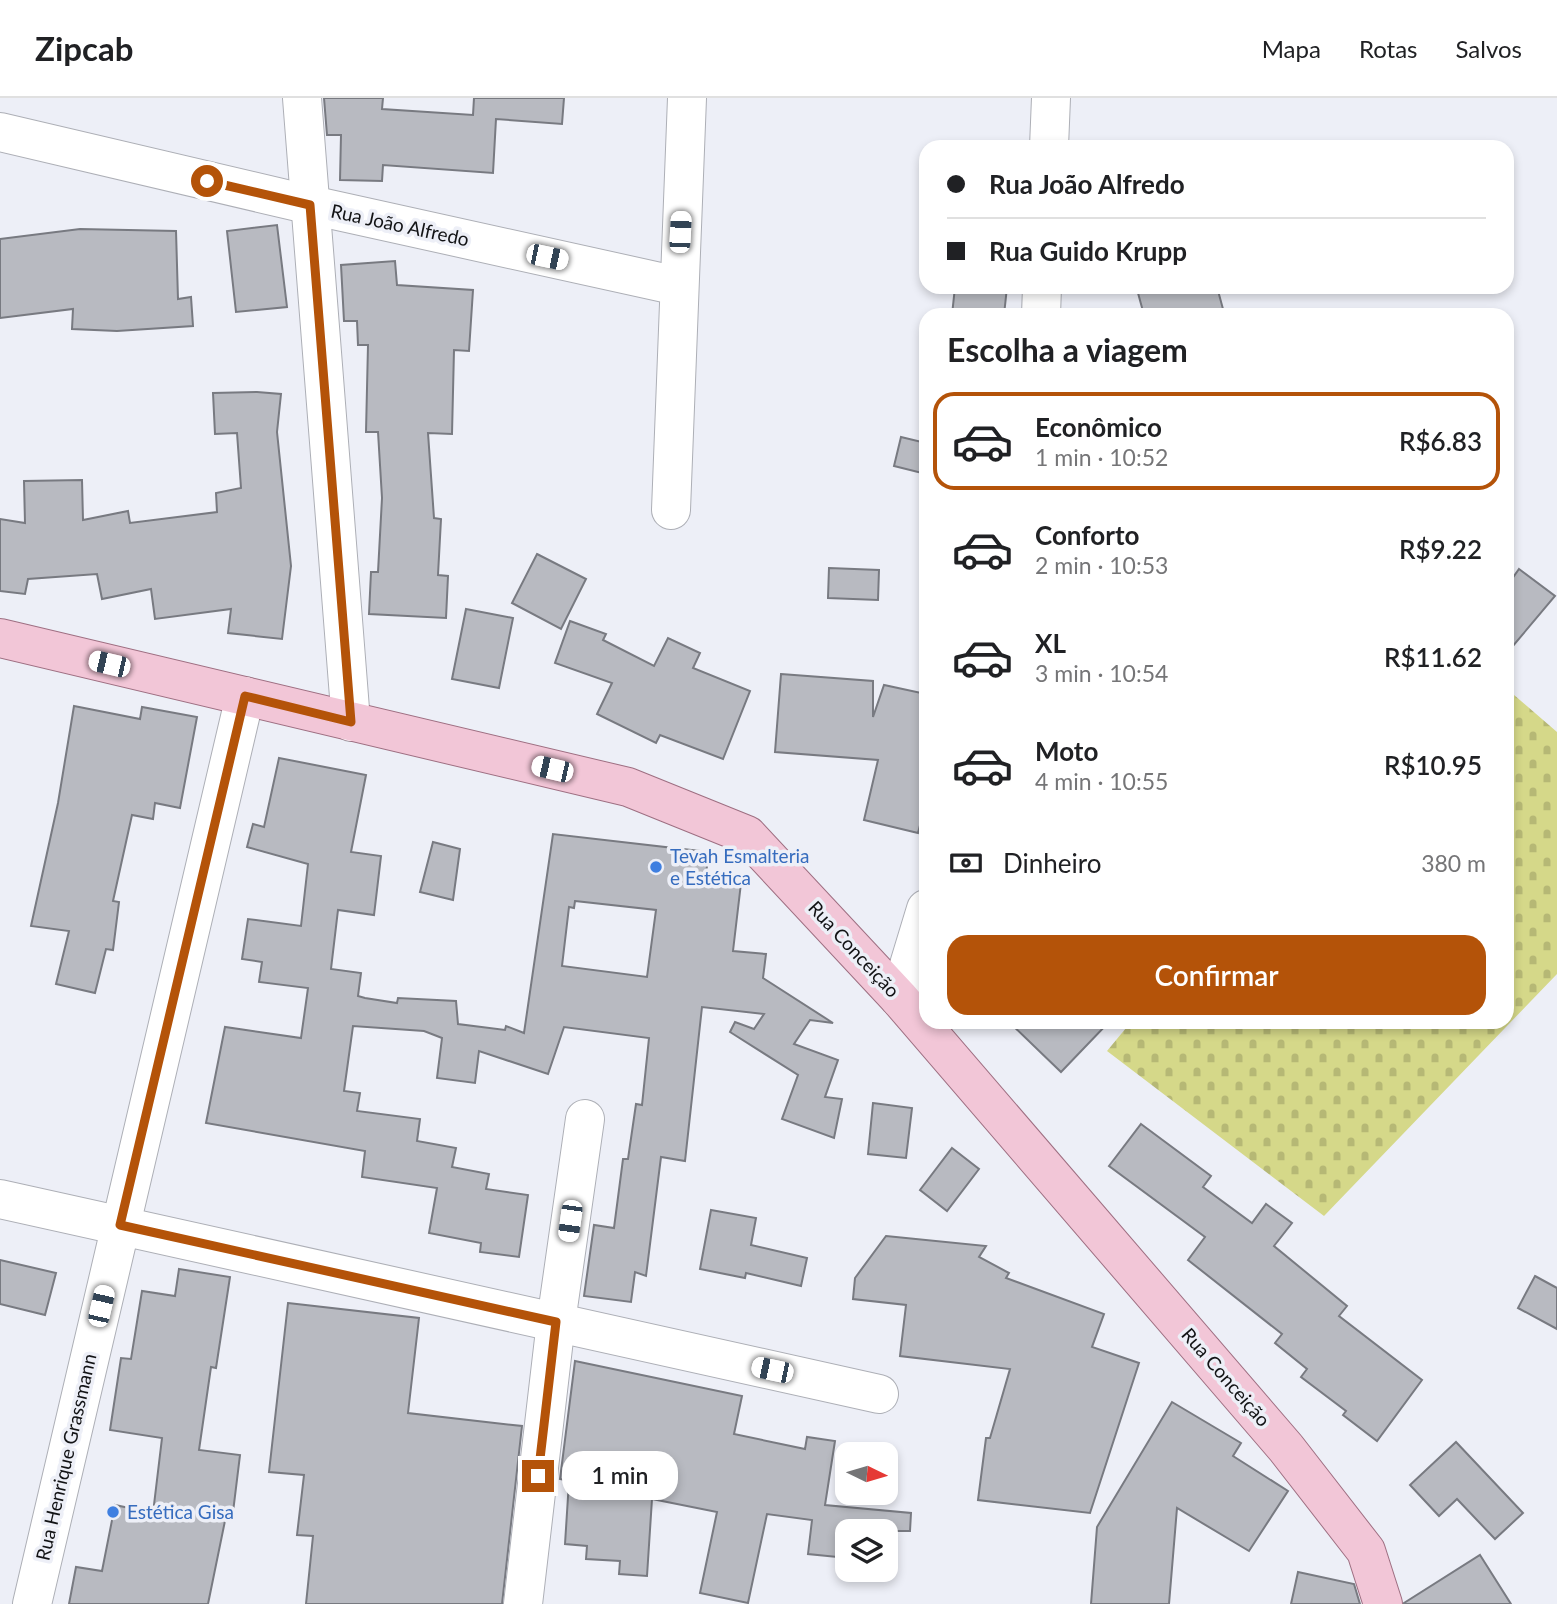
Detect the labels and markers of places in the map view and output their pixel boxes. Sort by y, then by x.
place label: Tevah Esmalteria e Estética [670,844,810,889]
marker: Tevah Esmalteria e Estética [648,859,664,875]
place label: Estética Gisa [127,1500,234,1523]
marker: Estética Gisa [105,1504,121,1520]

